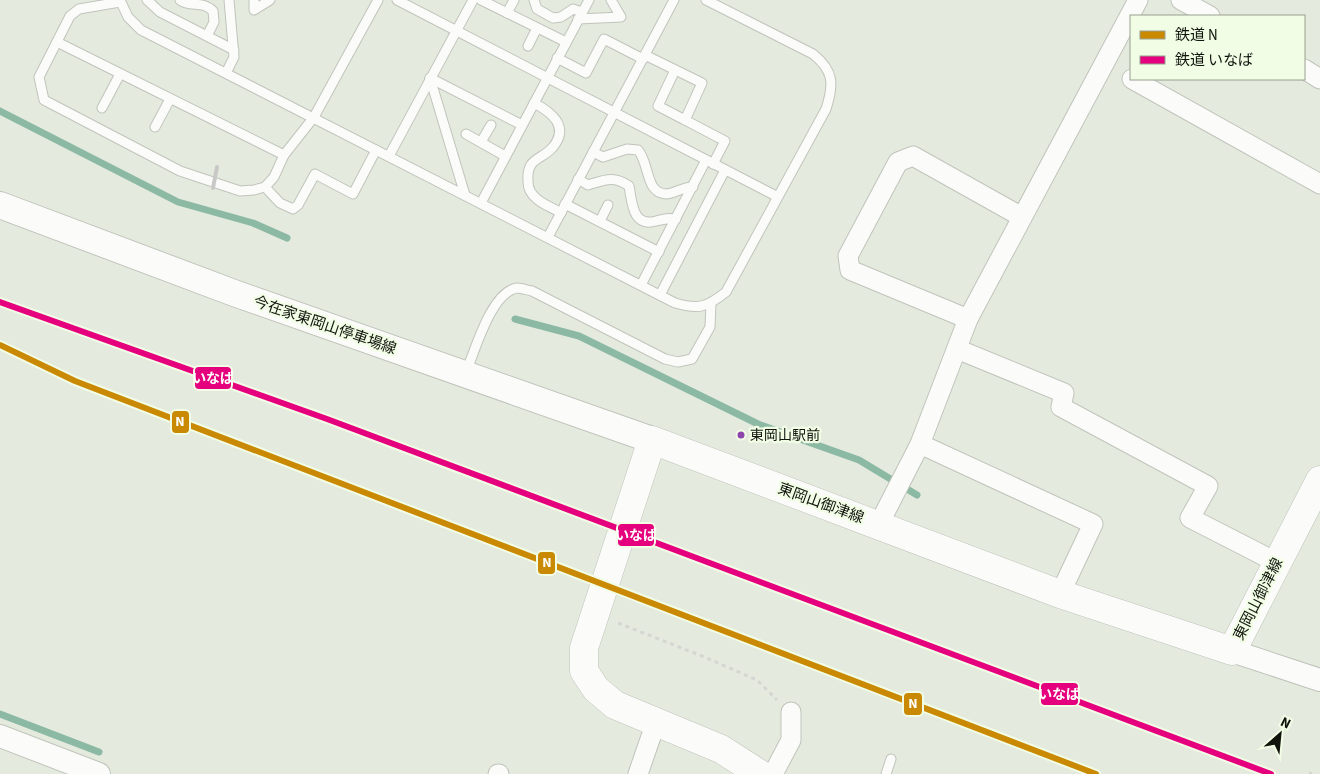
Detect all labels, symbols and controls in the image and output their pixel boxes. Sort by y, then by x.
legend [1130,15,1305,80]
text: 鉄道 N [1175,25,1218,46]
text: 鉄道 いなば [1175,50,1253,71]
street label: 今在家東岡山停車場線 [250,291,399,360]
line badge: いなば [194,366,232,390]
text: いなば [192,369,234,389]
line badge: N [171,410,190,434]
text: N [175,412,185,432]
place label: 東岡山駅前 [750,426,820,446]
marker: 東岡山駅前 [736,430,746,440]
street label: 東岡山御津線 [775,478,867,529]
line badge: いなば [617,523,655,547]
text: いなば [615,526,657,546]
line badge: N [537,551,556,575]
text: N [542,553,552,573]
street label: 東岡山御津線 [1229,554,1288,644]
line badge: いなば [1040,682,1079,706]
text: いなば [1038,685,1080,705]
line badge: N [903,692,923,716]
text: N [908,694,918,714]
north arrow [1255,709,1305,759]
text: N [1277,712,1294,734]

